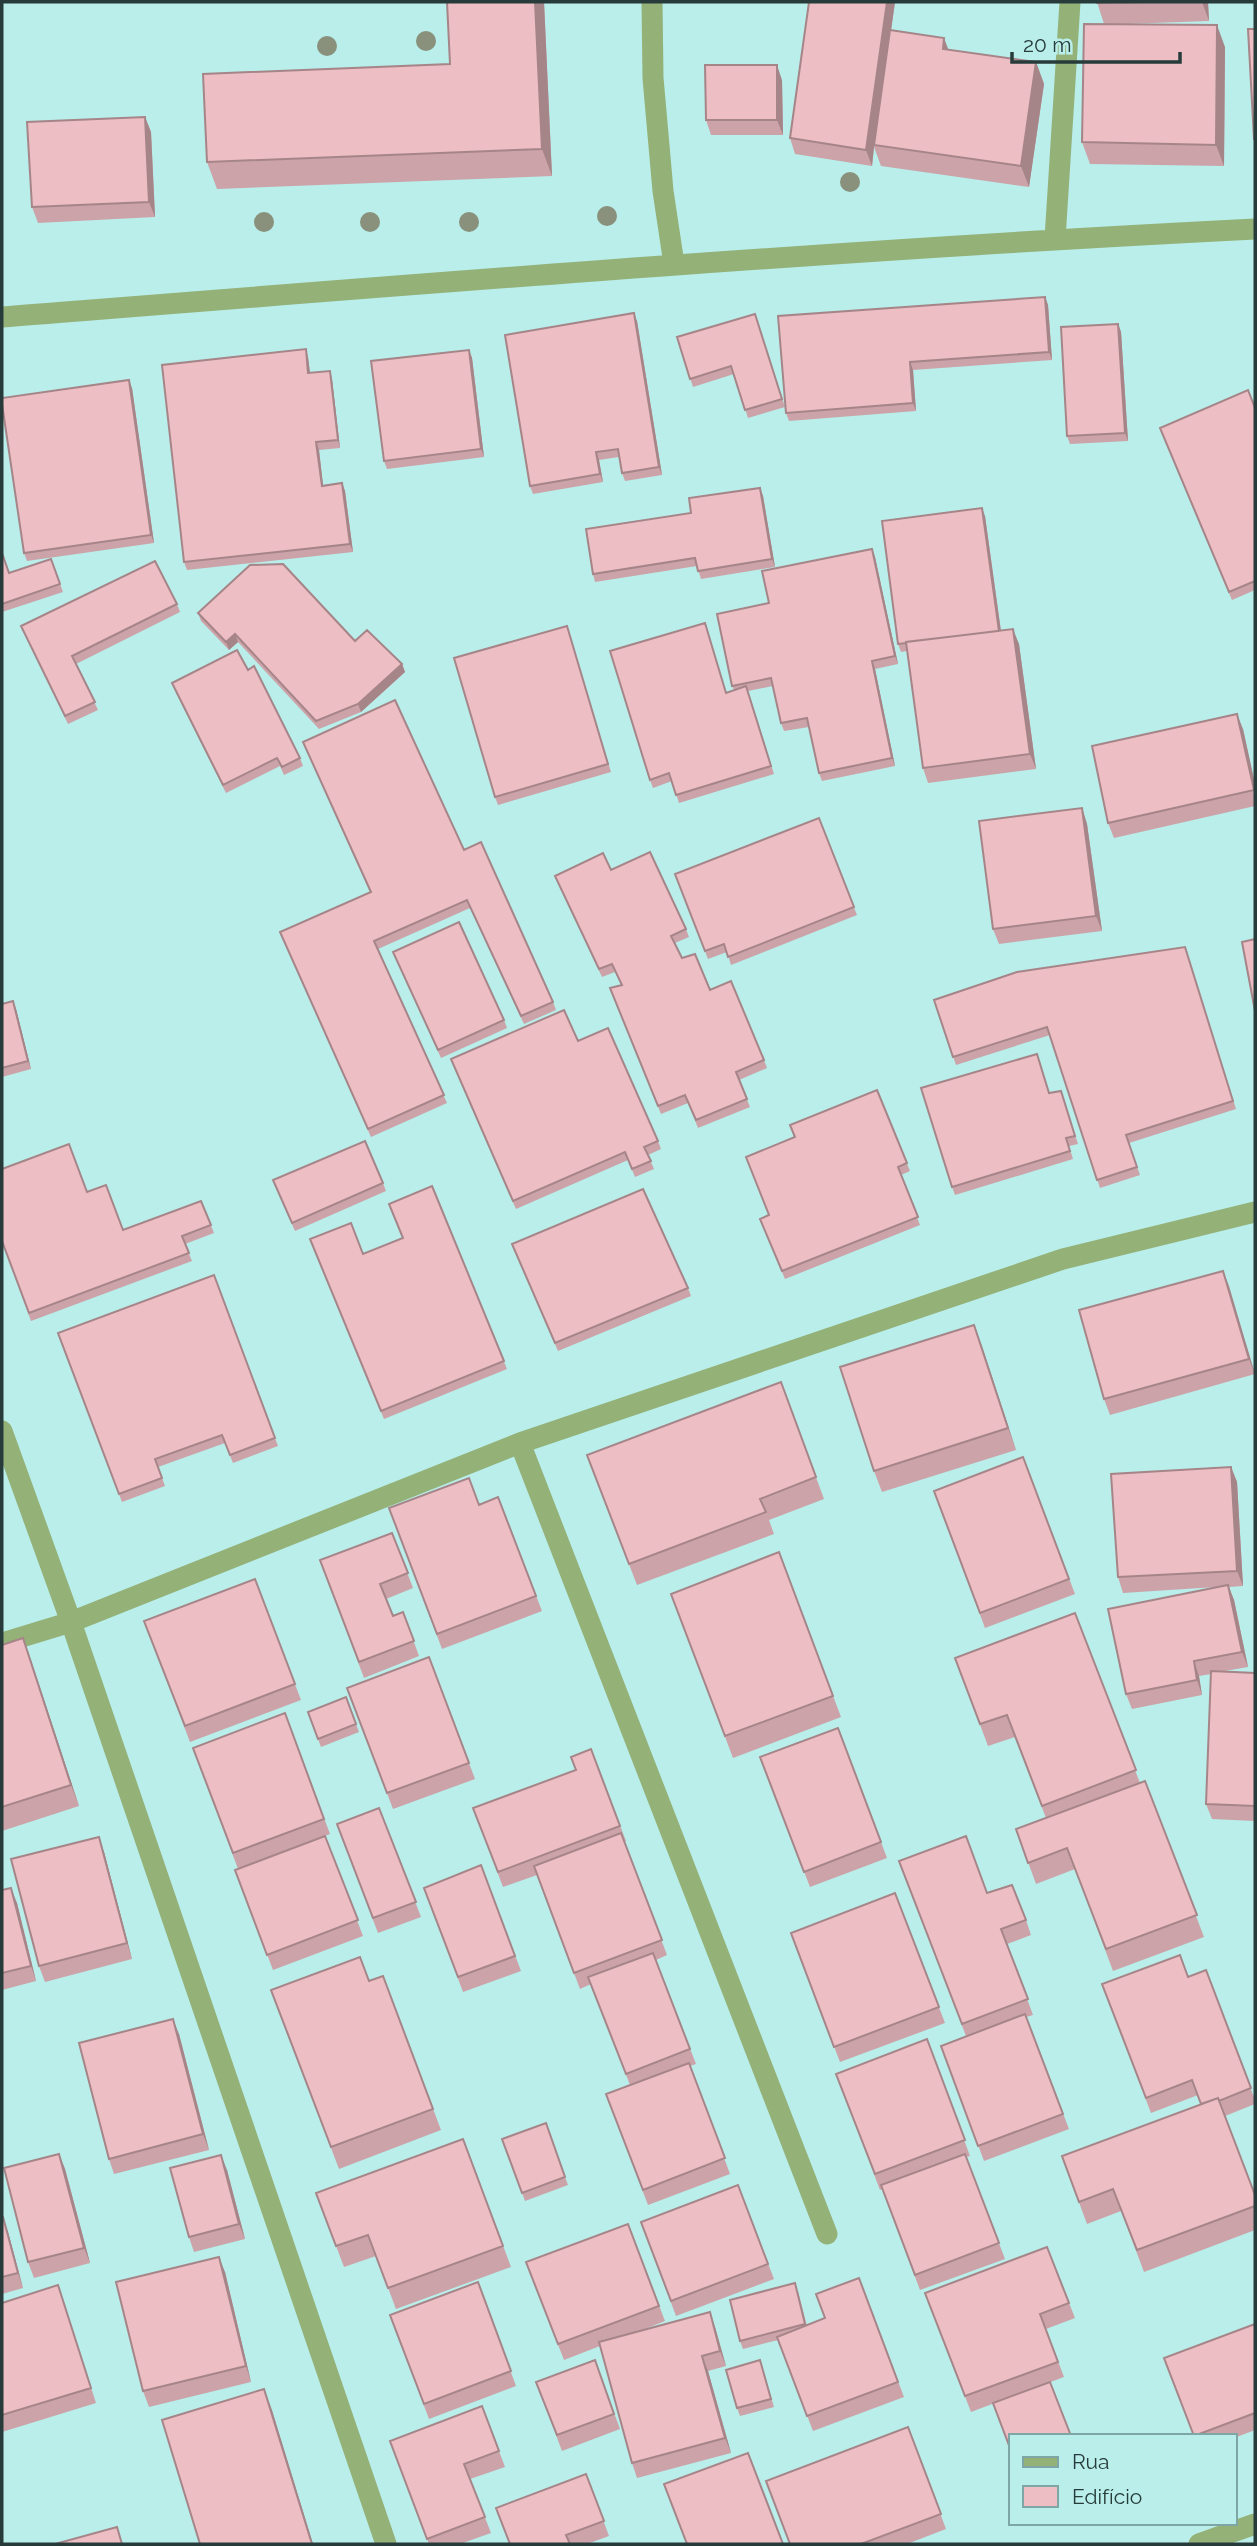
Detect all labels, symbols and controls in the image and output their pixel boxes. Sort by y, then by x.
scale bar [1012,21,1180,65]
text: 20 m [1023,32,1071,57]
legend [1009,2434,1236,2525]
text: Rua [1072,2449,1109,2474]
text: Edifício [1072,2484,1142,2509]

